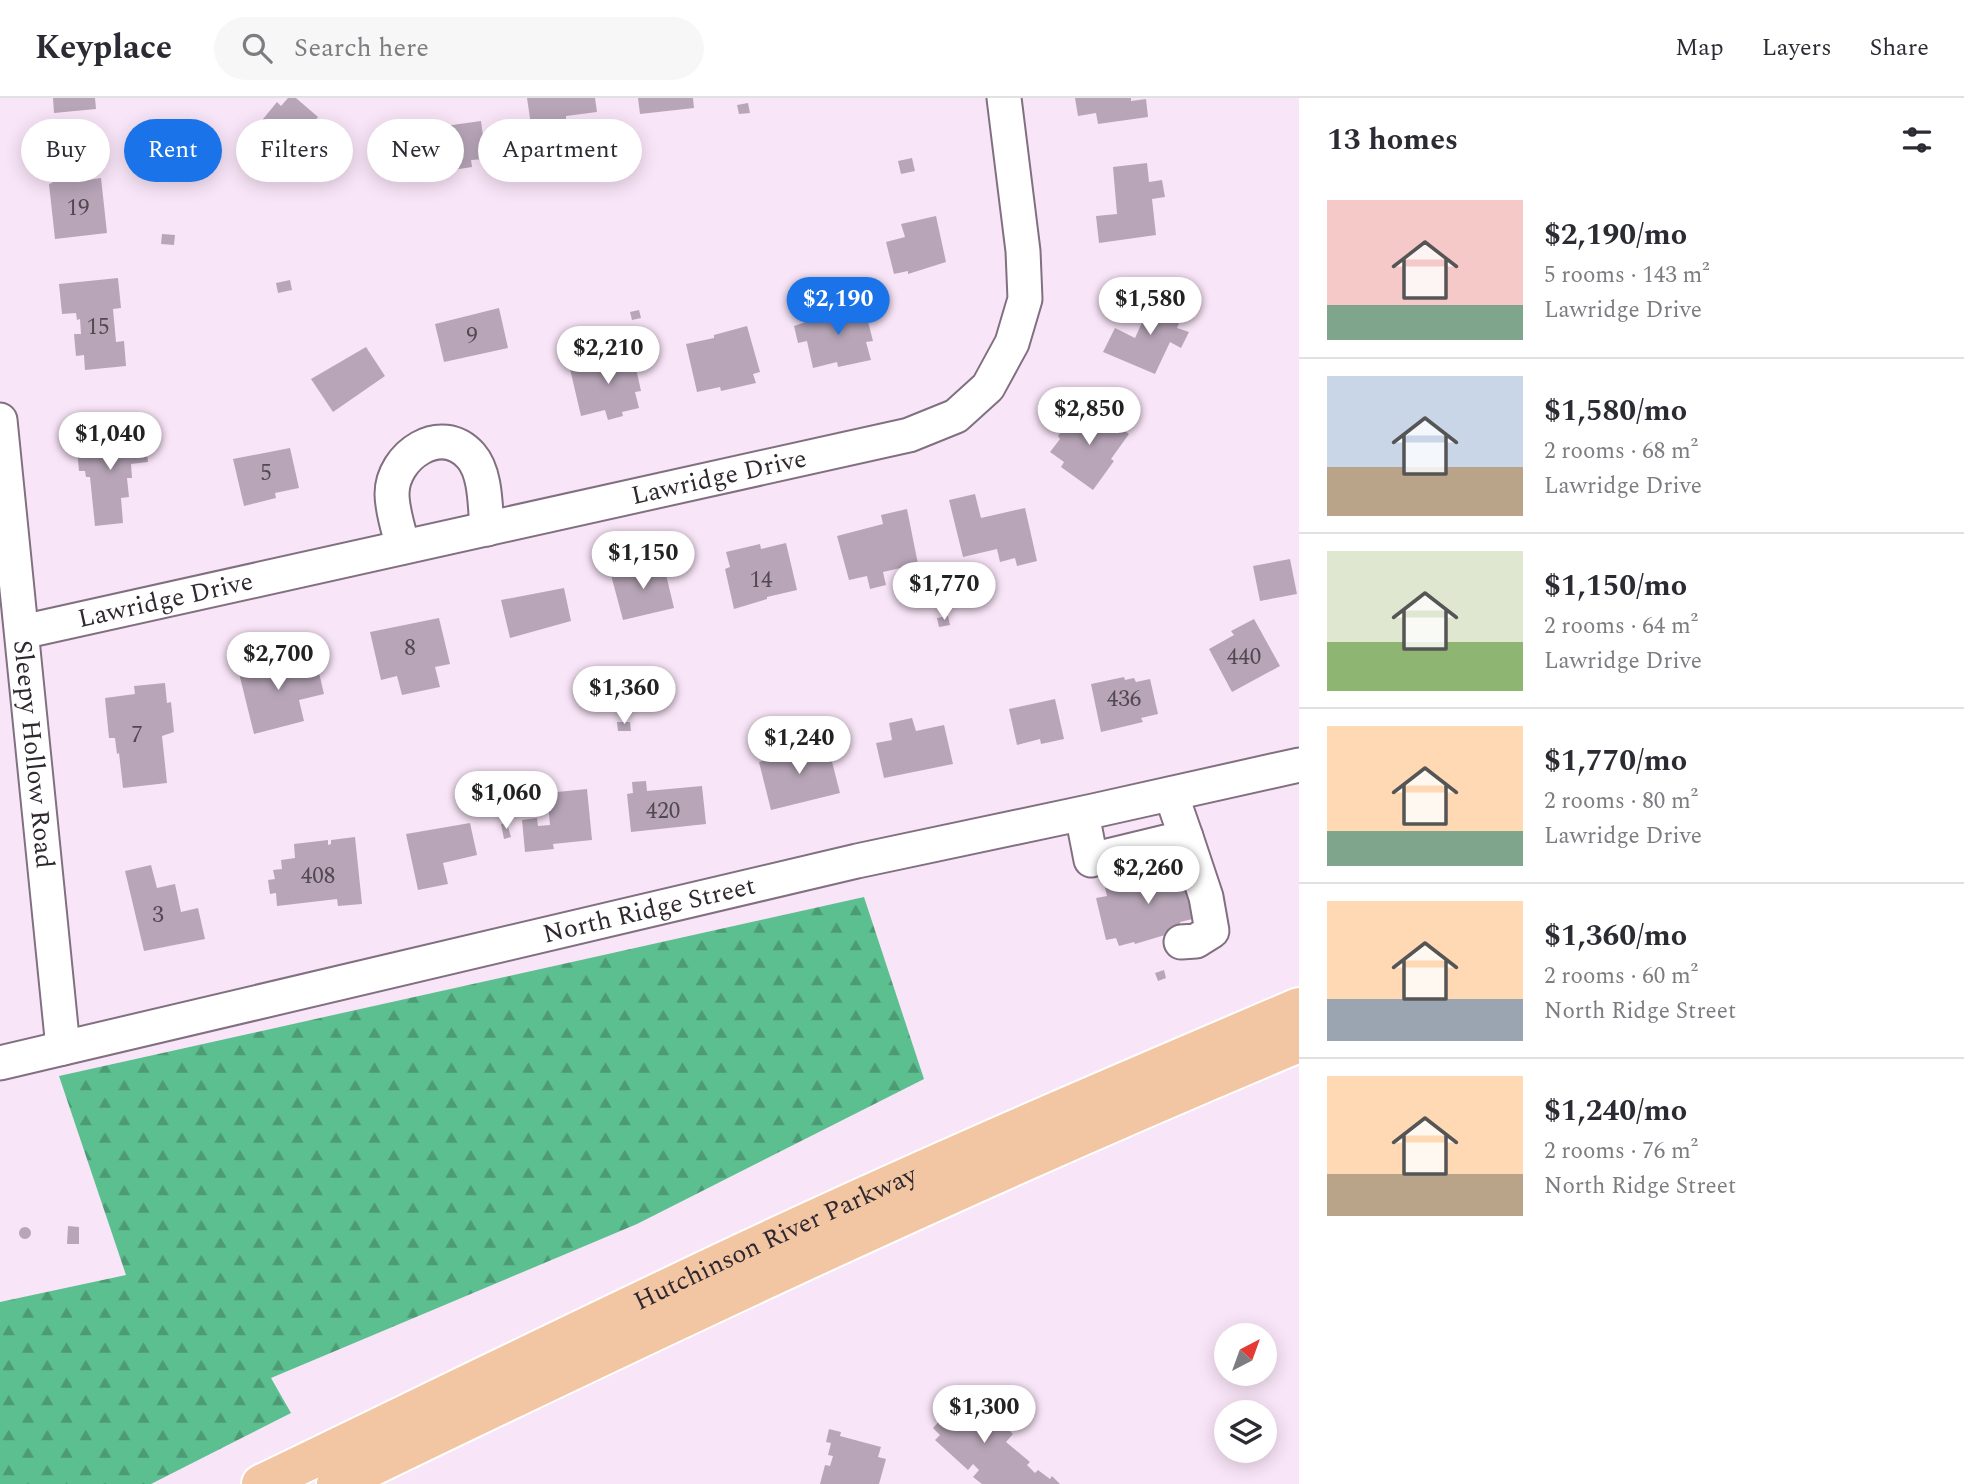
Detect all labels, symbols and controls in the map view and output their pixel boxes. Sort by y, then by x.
search box [214,17,704,80]
text: Keyplace [35,23,172,73]
text: Search here [294,28,429,68]
icon: search [238,29,276,67]
text: Map [1675,30,1724,66]
text: Layers [1762,30,1832,66]
text: Share [1870,30,1929,66]
text: 13 homes [1327,117,1458,163]
chip: Buy [21,119,110,182]
chip: Rent [124,119,222,182]
chip: Filters [236,119,353,182]
chip: New [367,119,464,182]
chip: Apartment [478,119,642,182]
icon: filters [1898,121,1936,159]
house number: 19 [67,191,90,226]
text: $2,190/mo [1544,212,1687,258]
icon: home [1383,228,1467,312]
text: 5 rooms · 143 m² [1544,258,1710,293]
pin: $2,190 [781,278,895,337]
pin: $1,580 [1093,278,1207,337]
text: $2,190 [803,282,873,317]
text: $1,580 [1115,282,1185,317]
text: Lawridge Drive [1544,293,1702,328]
house number: 15 [87,310,110,345]
house number: 9 [466,319,478,354]
pin: $2,210 [551,327,665,386]
text: $2,210 [573,331,643,366]
pin: $2,850 [1032,388,1146,447]
text: $1,580/mo [1544,388,1687,434]
text: $2,850 [1054,392,1124,427]
icon: home [1383,404,1467,488]
pin: $1,040 [53,412,167,472]
text: $1,040 [75,417,145,452]
text: 2 rooms · 68 m² [1544,434,1698,469]
street label: Lawridge Drive [628,438,810,516]
house number: 5 [260,456,272,491]
text: Lawridge Drive [1544,469,1702,504]
pin: $1,150 [586,532,700,591]
text: $1,150 [608,536,678,571]
street label: Lawridge Drive [74,561,257,639]
pin: $1,770 [887,562,1001,622]
house number: 14 [750,563,773,598]
text: $1,150/mo [1544,563,1687,609]
text: $1,770 [909,567,979,602]
icon: home [1383,579,1467,663]
text: 2 rooms · 64 m² [1544,609,1698,644]
house number: 8 [404,631,416,666]
pin: $2,700 [221,632,335,692]
text: $2,700 [243,637,313,672]
street label: Sleepy Hollow Road [2,638,65,871]
house number: 440 [1227,640,1261,675]
text: Lawridge Drive [1544,644,1702,679]
pin: $1,360 [567,666,681,726]
text: $1,360 [589,671,659,706]
house number: 436 [1107,682,1141,717]
pin: $1,240 [742,716,856,776]
house number: 7 [131,718,143,753]
text: $1,240 [764,721,834,756]
text: $1,770/mo [1544,738,1687,784]
icon: home [1383,754,1467,838]
pin: $1,060 [449,772,563,831]
text: $1,060 [471,776,541,811]
text: 2 rooms · 80 m² [1544,784,1698,819]
house number: 420 [646,794,680,829]
text: Lawridge Drive [1544,819,1702,854]
pin: $2,260 [1091,846,1205,906]
text: $2,260 [1113,851,1183,886]
house number: 408 [301,859,335,894]
street label: North Ridge Street [539,866,760,954]
house number: 3 [152,898,164,933]
text: $1,360/mo [1544,913,1687,959]
icon: home [1383,929,1467,1013]
text: 2 rooms · 60 m² [1544,959,1698,994]
text: North Ridge Street [1544,994,1736,1029]
text: $1,240/mo [1544,1088,1687,1134]
icon: home [1383,1104,1467,1188]
text: 2 rooms · 76 m² [1544,1134,1698,1169]
street label: Hutchinson River Parkway [627,1154,925,1321]
text: North Ridge Street [1544,1169,1736,1204]
north arrow [1214,1323,1278,1386]
map controls [1214,1323,1277,1463]
pin: $1,300 [927,1386,1041,1445]
text: $1,300 [949,1390,1019,1425]
button: layers [1214,1400,1277,1463]

